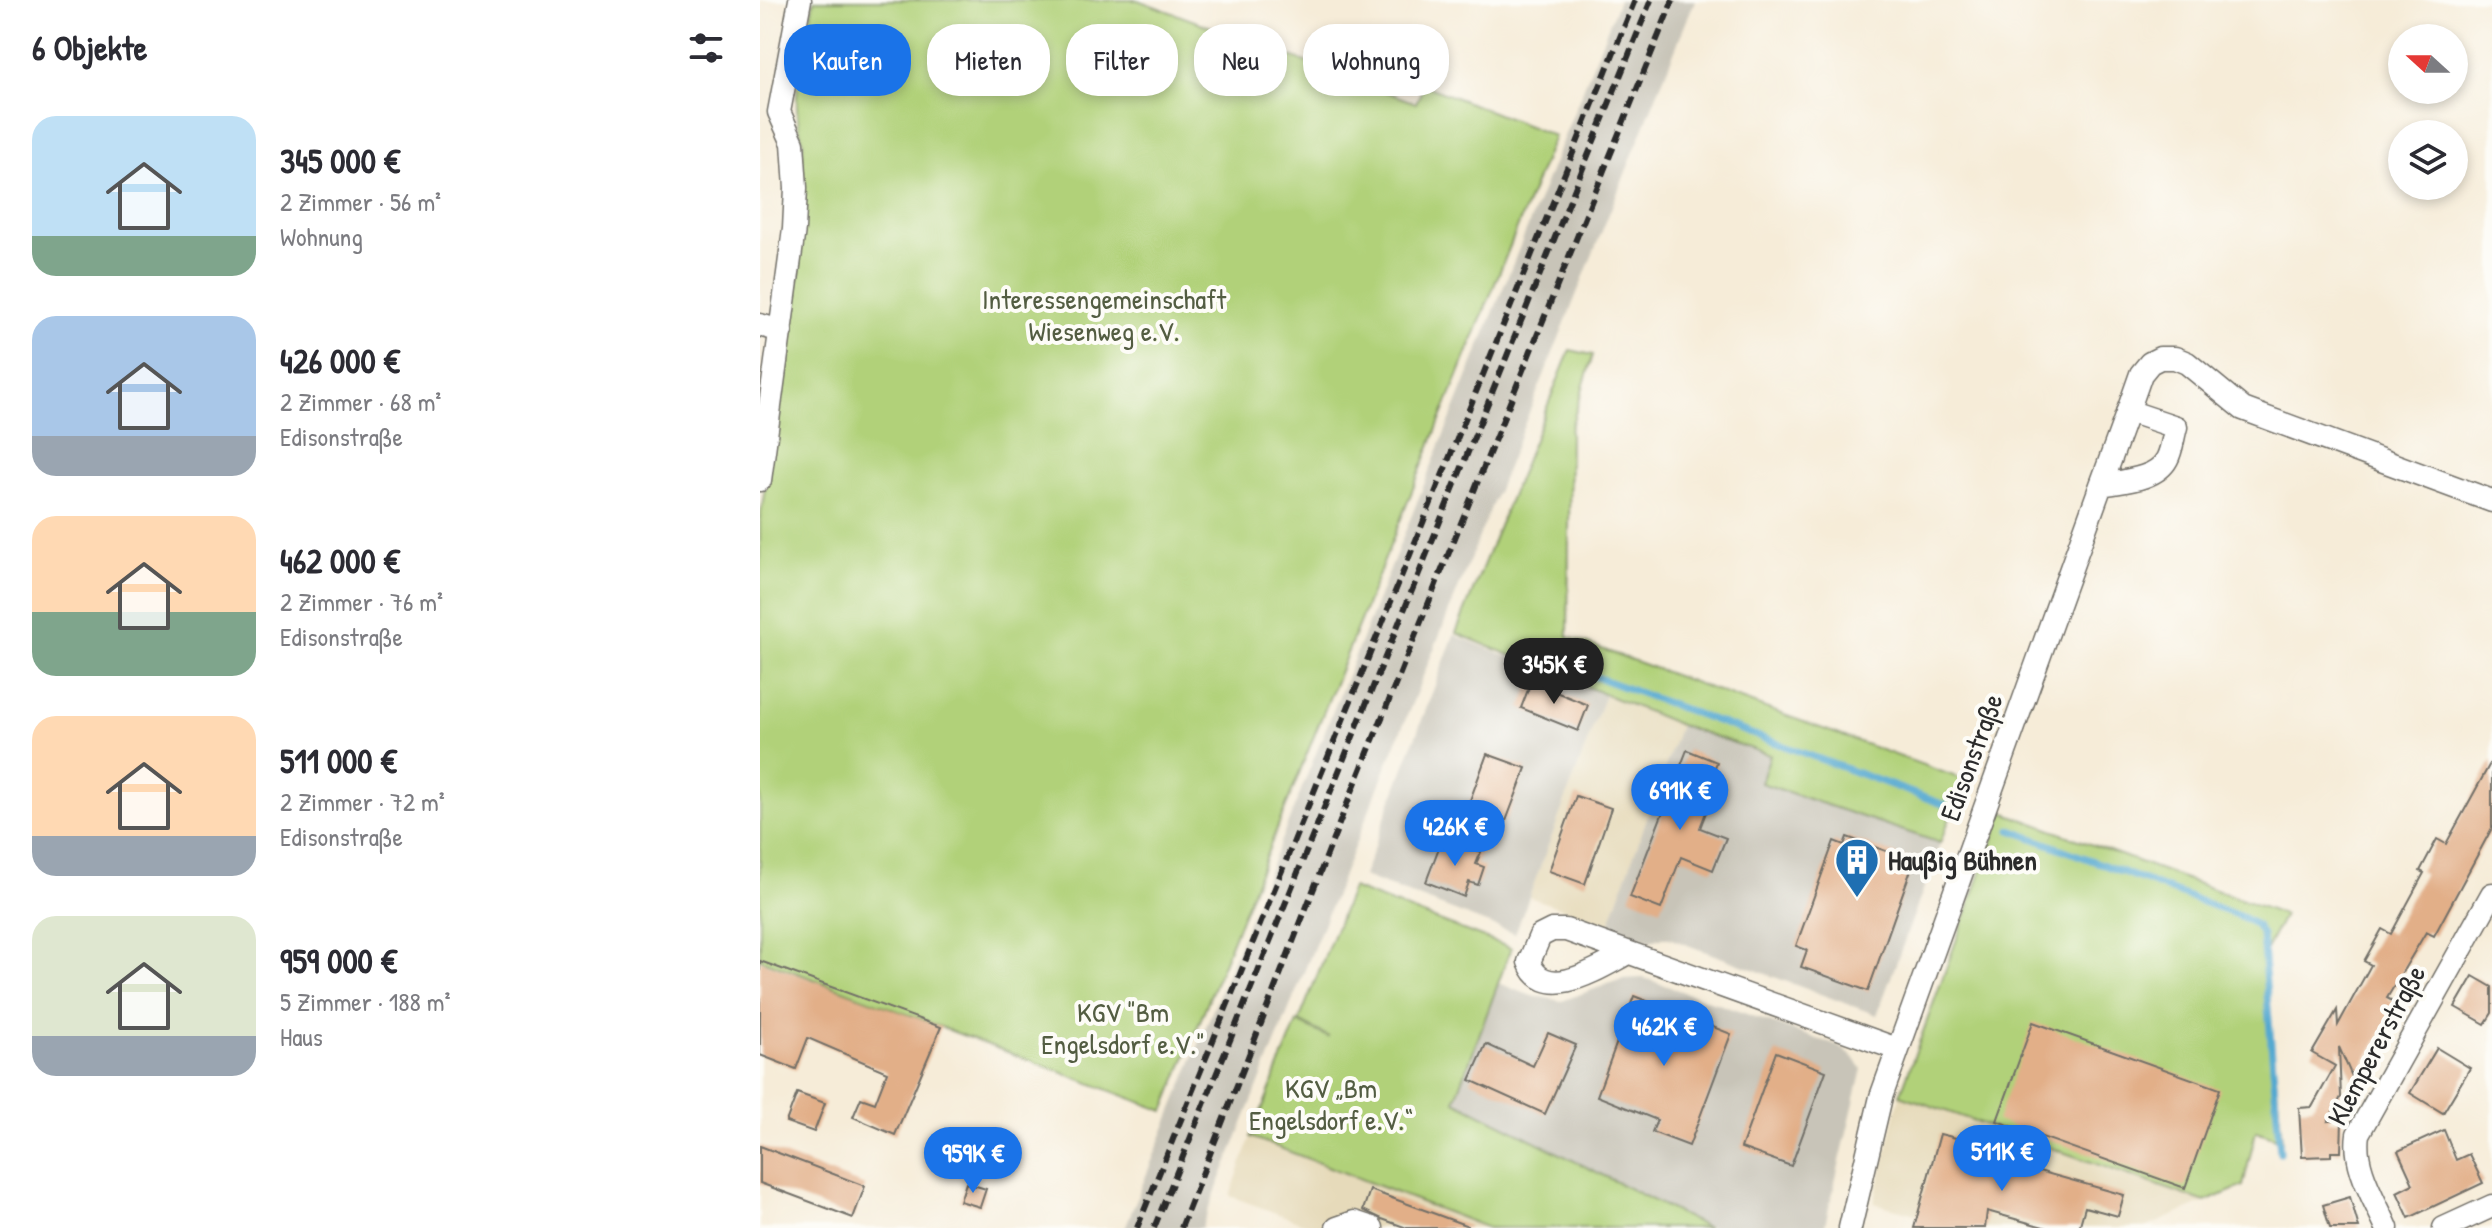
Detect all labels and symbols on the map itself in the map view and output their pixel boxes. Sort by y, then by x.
north arrow [2388,24,2468,104]
park label: Interessengemeinschaft Wiesenweg e.V. [982,280,1226,350]
pin: 345K € [1489,638,1619,706]
street label: Edisonstraße [1931,688,2011,826]
pin: 691K € [1615,764,1745,832]
pin: 426K € [1390,800,1520,868]
building icon: Haußig Bühnen [1833,836,1881,899]
place label: Haußig Bühnen [1888,841,2037,880]
street label: Klempererstraße [2318,958,2434,1132]
park label: KGV "Bm Engelsdorf e.V." [1041,993,1205,1063]
pin: 462K € [1599,1000,1729,1068]
park label: KGV „Bm Engelsdorf e.V.“ [1249,1069,1413,1139]
pin: 511K € [1937,1125,2067,1193]
pin: 959K € [908,1127,1038,1195]

